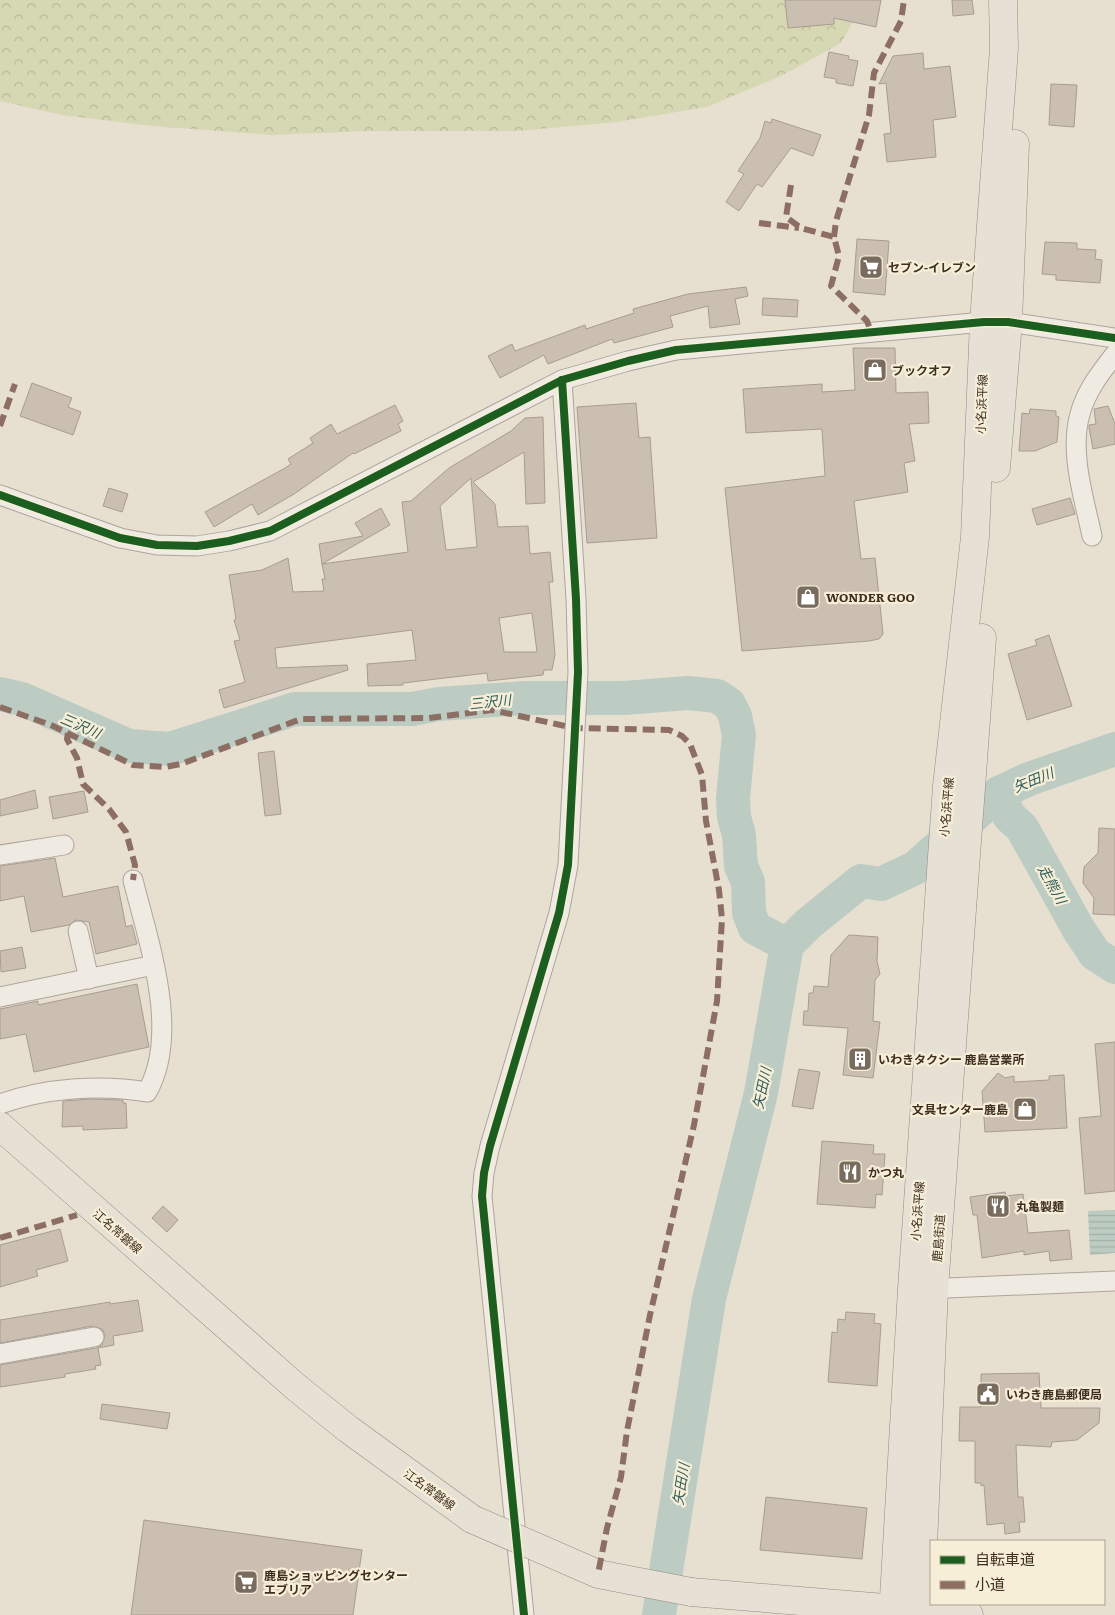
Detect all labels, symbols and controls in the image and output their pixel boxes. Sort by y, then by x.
supermarket icon: セブン-イレブン [858,254,884,280]
place label: セブン-イレブン [888,258,976,276]
shop icon: ブックオフ [862,357,888,383]
place label: ブックオフ [892,361,952,379]
street label: 小名浜平線 [971,374,991,434]
shop icon: WONDER GOO [795,584,821,610]
place label: WONDER GOO [826,588,915,606]
water label: 三沢川 [468,689,514,713]
water label: 三沢川 [58,708,106,743]
water label: 矢田川 [1010,761,1058,796]
street label: 小名浜平線 [934,776,958,838]
water label: 走熊川 [1034,861,1073,909]
building icon: いわきタクシー 鹿島営業所 [847,1046,873,1072]
place label: いわきタクシー 鹿島営業所 [878,1050,1024,1068]
water label: 矢田川 [747,1063,776,1111]
shop icon: 文具センター鹿島 [1012,1096,1038,1122]
place label: 文具センター鹿島 [912,1100,1008,1118]
restaurant icon: かつ丸 [837,1159,863,1185]
place label: かつ丸 [868,1163,904,1181]
street label: 小名浜平線 [906,1180,928,1242]
restaurant icon: 丸亀製麺 [985,1193,1011,1219]
place label: 丸亀製麺 [1016,1197,1064,1215]
street label: 江名常磐線 [89,1205,147,1257]
street label: 鹿島街道 [927,1213,949,1263]
public building icon: いわき鹿島郵便局 [975,1381,1001,1407]
place label: いわき鹿島郵便局 [1006,1385,1102,1403]
water label: 矢田川 [667,1460,693,1506]
street label: 江名常磐線 [400,1464,460,1514]
legend [930,1540,1105,1605]
text: 自転車道 [975,1547,1035,1570]
place label: 鹿島ショッピングセンター エブリア [264,1566,408,1598]
supermarket icon: 鹿島ショッピングセンター エブリア [233,1569,259,1595]
text: 小道 [975,1572,1005,1595]

